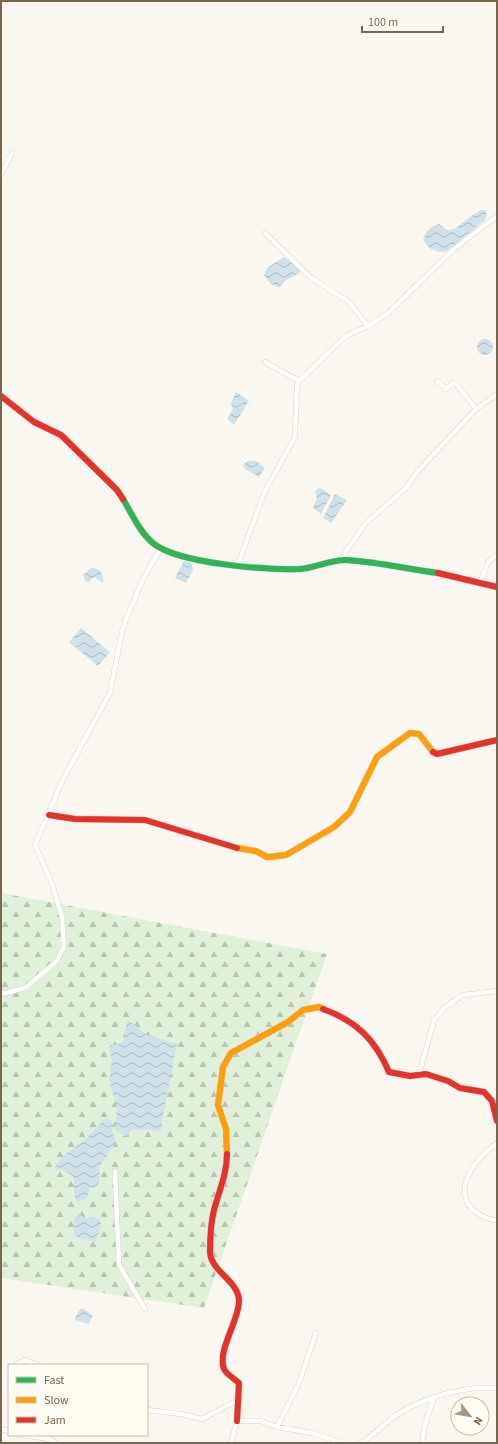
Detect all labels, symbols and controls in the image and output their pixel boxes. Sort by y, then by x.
scale bar [362,8,443,34]
text: 100 m [368,14,398,31]
legend [8,1364,148,1436]
text: Fast [44,1372,64,1389]
text: Slow [44,1392,69,1409]
north arrow [450,1396,490,1436]
text: Jam [44,1412,66,1429]
text: N [470,1414,486,1428]

